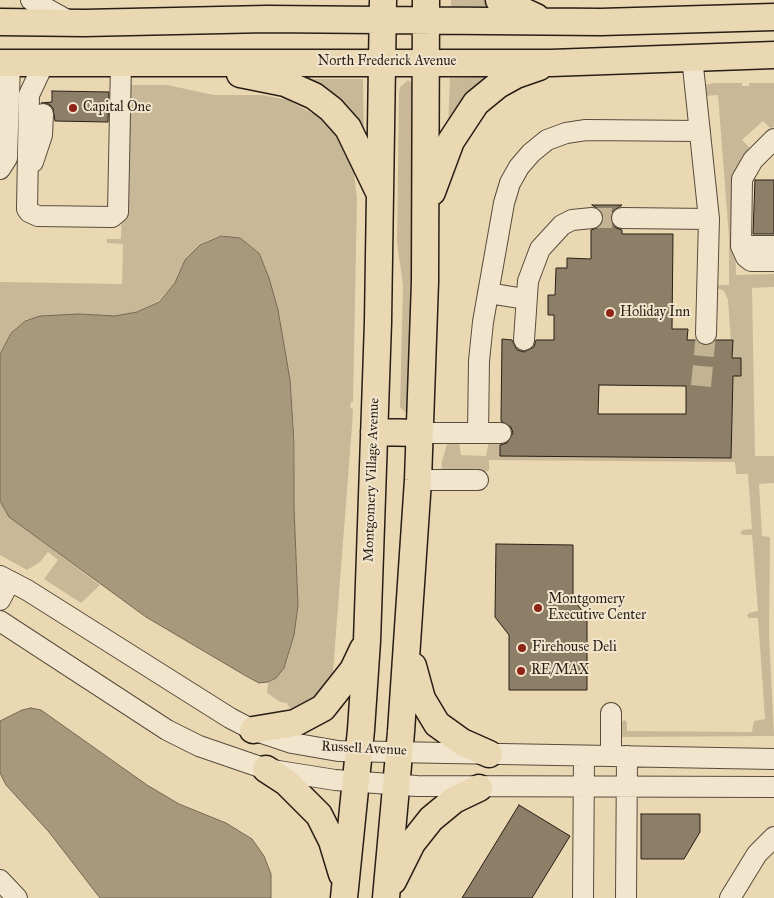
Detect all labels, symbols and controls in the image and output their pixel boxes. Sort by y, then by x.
street label: North Frederick Avenue [318,54,456,70]
place label: Capital One [83,100,151,116]
marker: Capital One [67,102,79,114]
place label: Holiday Inn [620,305,690,321]
marker: Holiday Inn [604,307,616,319]
street label: Montgomery Village Avenue [361,398,383,562]
place label: Montgomery Executive Center [548,592,646,624]
marker: Montgomery Executive Center [532,602,544,614]
place label: Firehouse Deli [532,640,617,656]
marker: Firehouse Deli [516,642,528,654]
place label: RE/MAX [531,663,589,679]
marker: RE/MAX [515,665,527,677]
street label: Russell Avenue [321,738,407,760]

